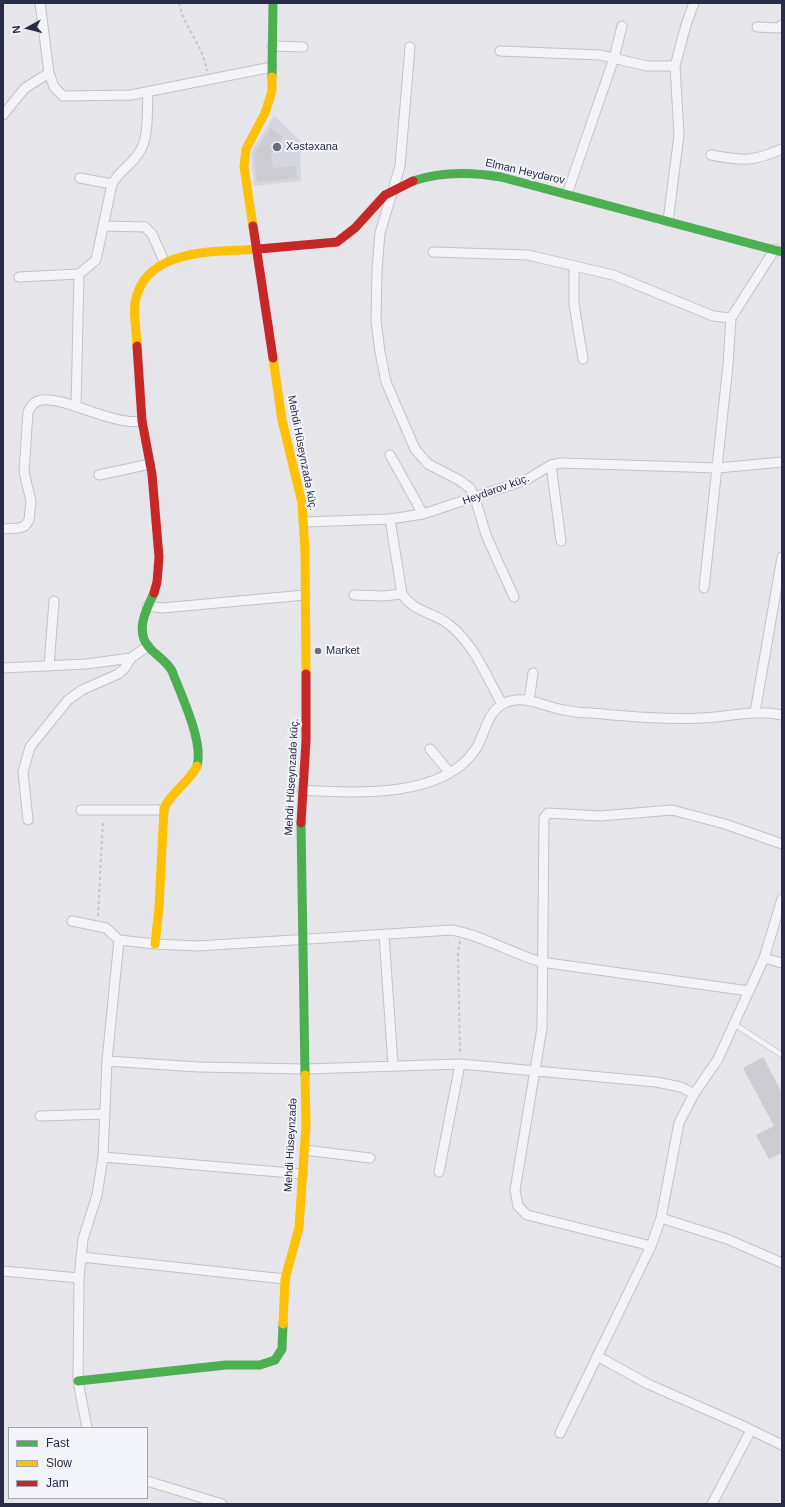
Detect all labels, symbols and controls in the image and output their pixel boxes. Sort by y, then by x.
north arrow [8,8,48,48]
text: N [10,25,23,34]
place label: Xəstəxana [286,140,338,154]
marker: Xəstəxana [271,141,283,153]
street label: Elman Heydərov [484,156,566,188]
street label: Mehdi Hüseynzadə küç. [284,394,320,512]
street label: Heydərov küç. [461,472,531,508]
place label: Market [326,644,360,658]
marker: Market [313,646,323,656]
street label: Mehdi Hüseynzadə küç. [282,718,302,836]
street label: Mehdi Hüseynzadə [282,1098,300,1192]
legend [8,1427,148,1499]
text: Fast [46,1436,69,1450]
text: Slow [46,1456,72,1470]
text: Jam [46,1476,69,1490]

